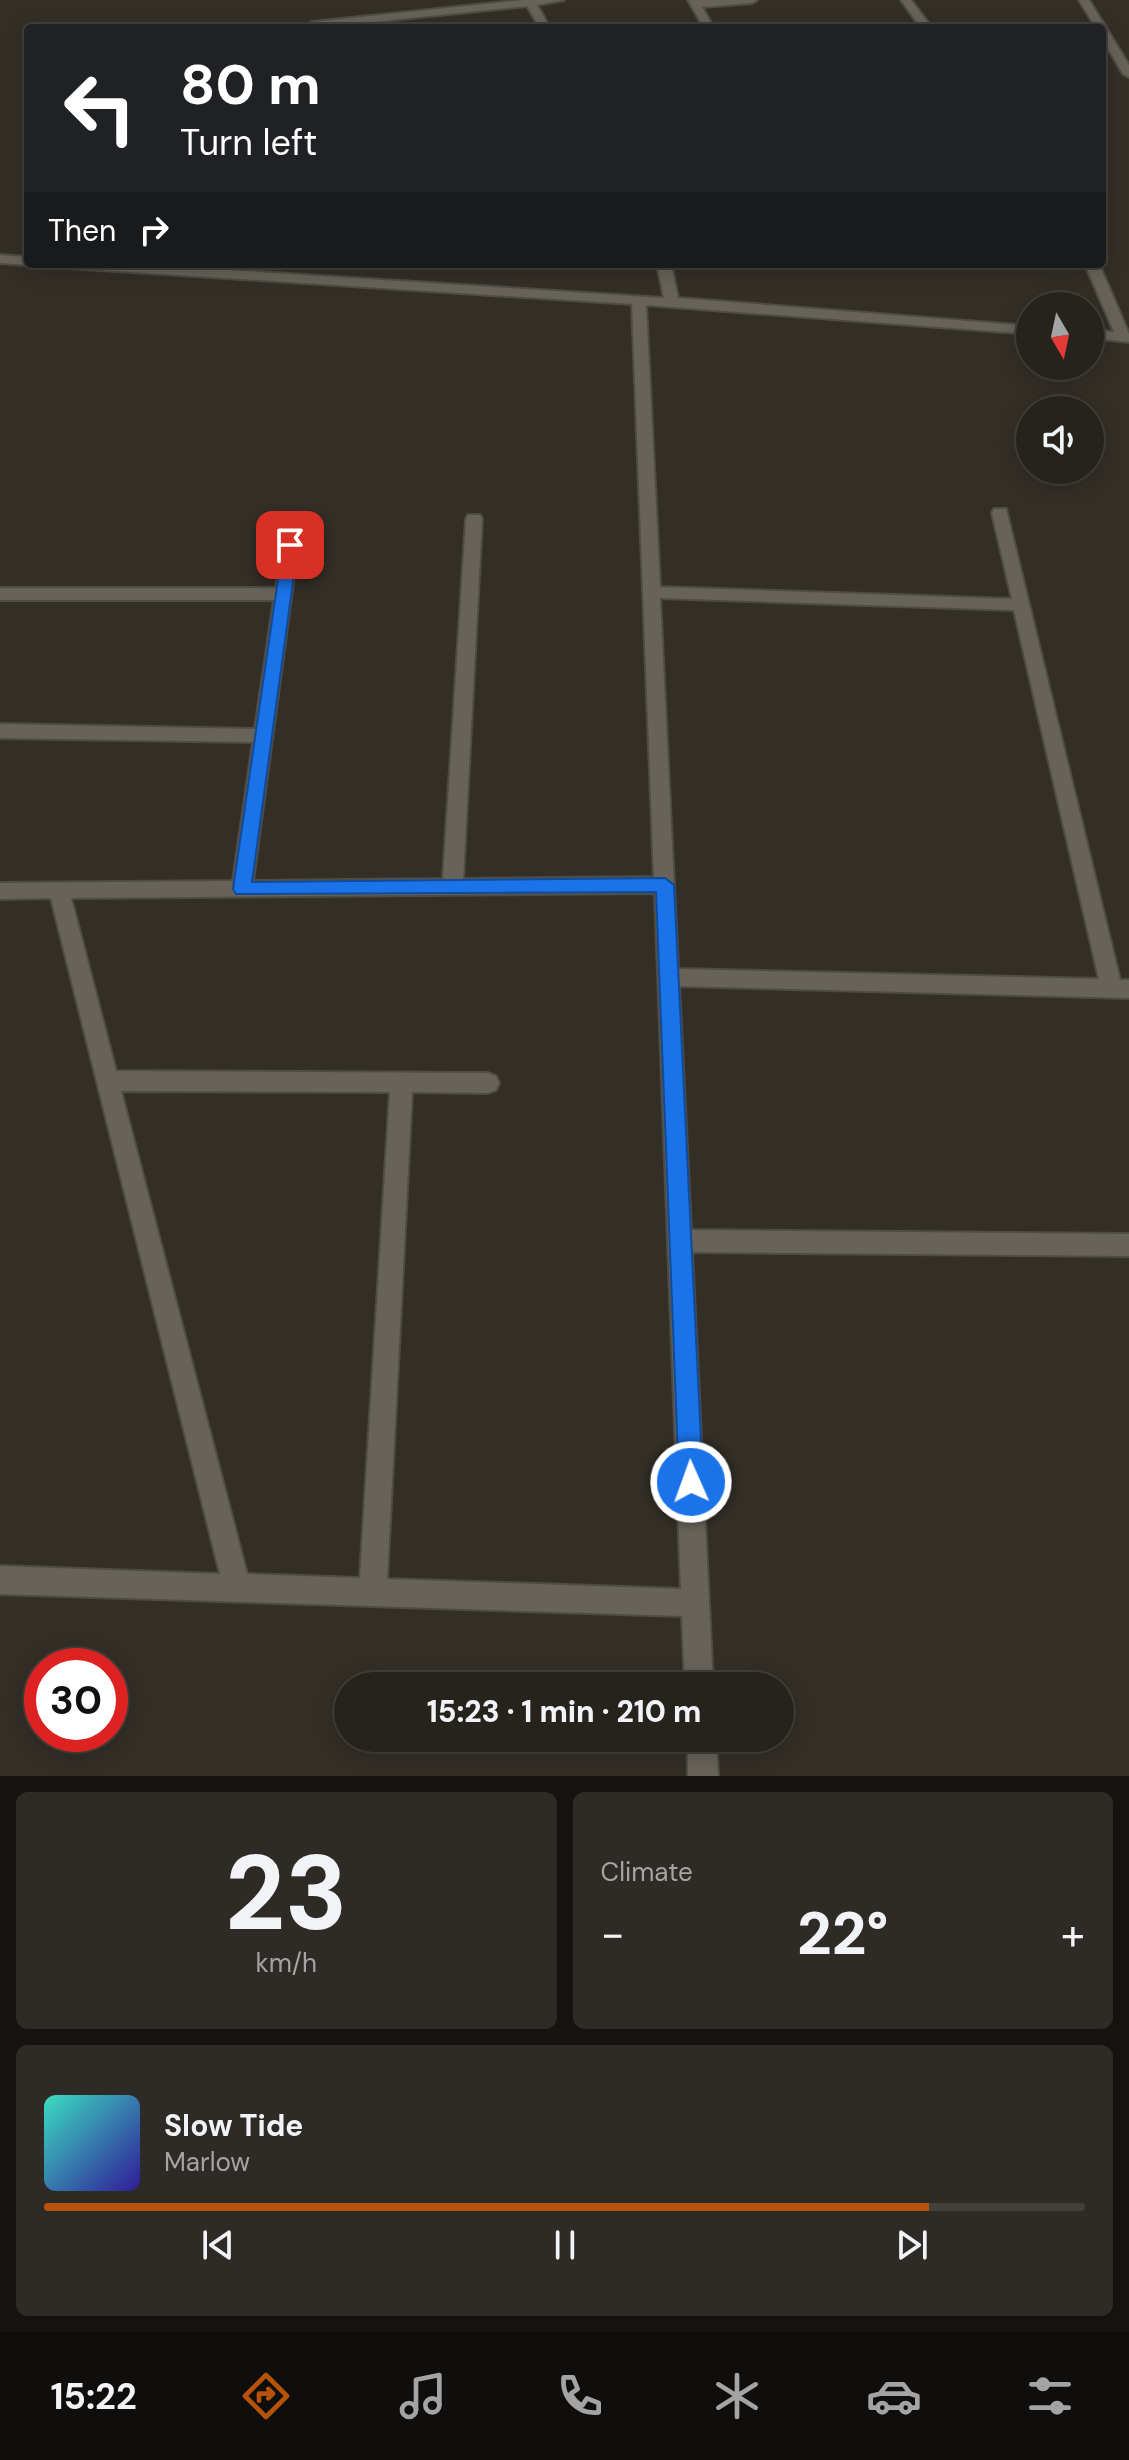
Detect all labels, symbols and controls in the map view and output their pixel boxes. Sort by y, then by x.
text: 80 m [180,48,321,121]
icon: left [48,56,152,160]
text: Turn left [180,119,317,166]
icon: right [132,208,176,252]
text: Then [48,211,116,250]
north arrow [1016,292,1104,380]
map controls [1016,292,1104,484]
button: sound [1016,396,1104,484]
pin [256,511,324,579]
icon: arrive [268,523,312,567]
position arrow [649,1440,733,1524]
speed limit sign: 30 [24,1648,128,1752]
text: 15:23 · 1 min · 210 m [427,1692,701,1731]
text: 23 [225,1826,348,1961]
text: Climate [601,1855,693,1889]
text: 22° [797,1894,888,1973]
text: − [601,1905,625,1963]
text: + [1061,1905,1085,1963]
text: km/h [256,1946,317,1980]
text: Slow Tide [164,2106,303,2145]
text: Marlow [164,2145,250,2179]
icon: previous [196,2223,240,2267]
icon: pause [543,2223,587,2267]
icon: next [890,2223,934,2267]
icon: directions [238,2368,294,2424]
icon: music [395,2368,451,2424]
icon: phone [552,2368,608,2424]
icon: climate [709,2368,765,2424]
icon: car [866,2368,922,2424]
icon: filters [1022,2368,1078,2424]
text: 15:22 [50,2373,137,2420]

